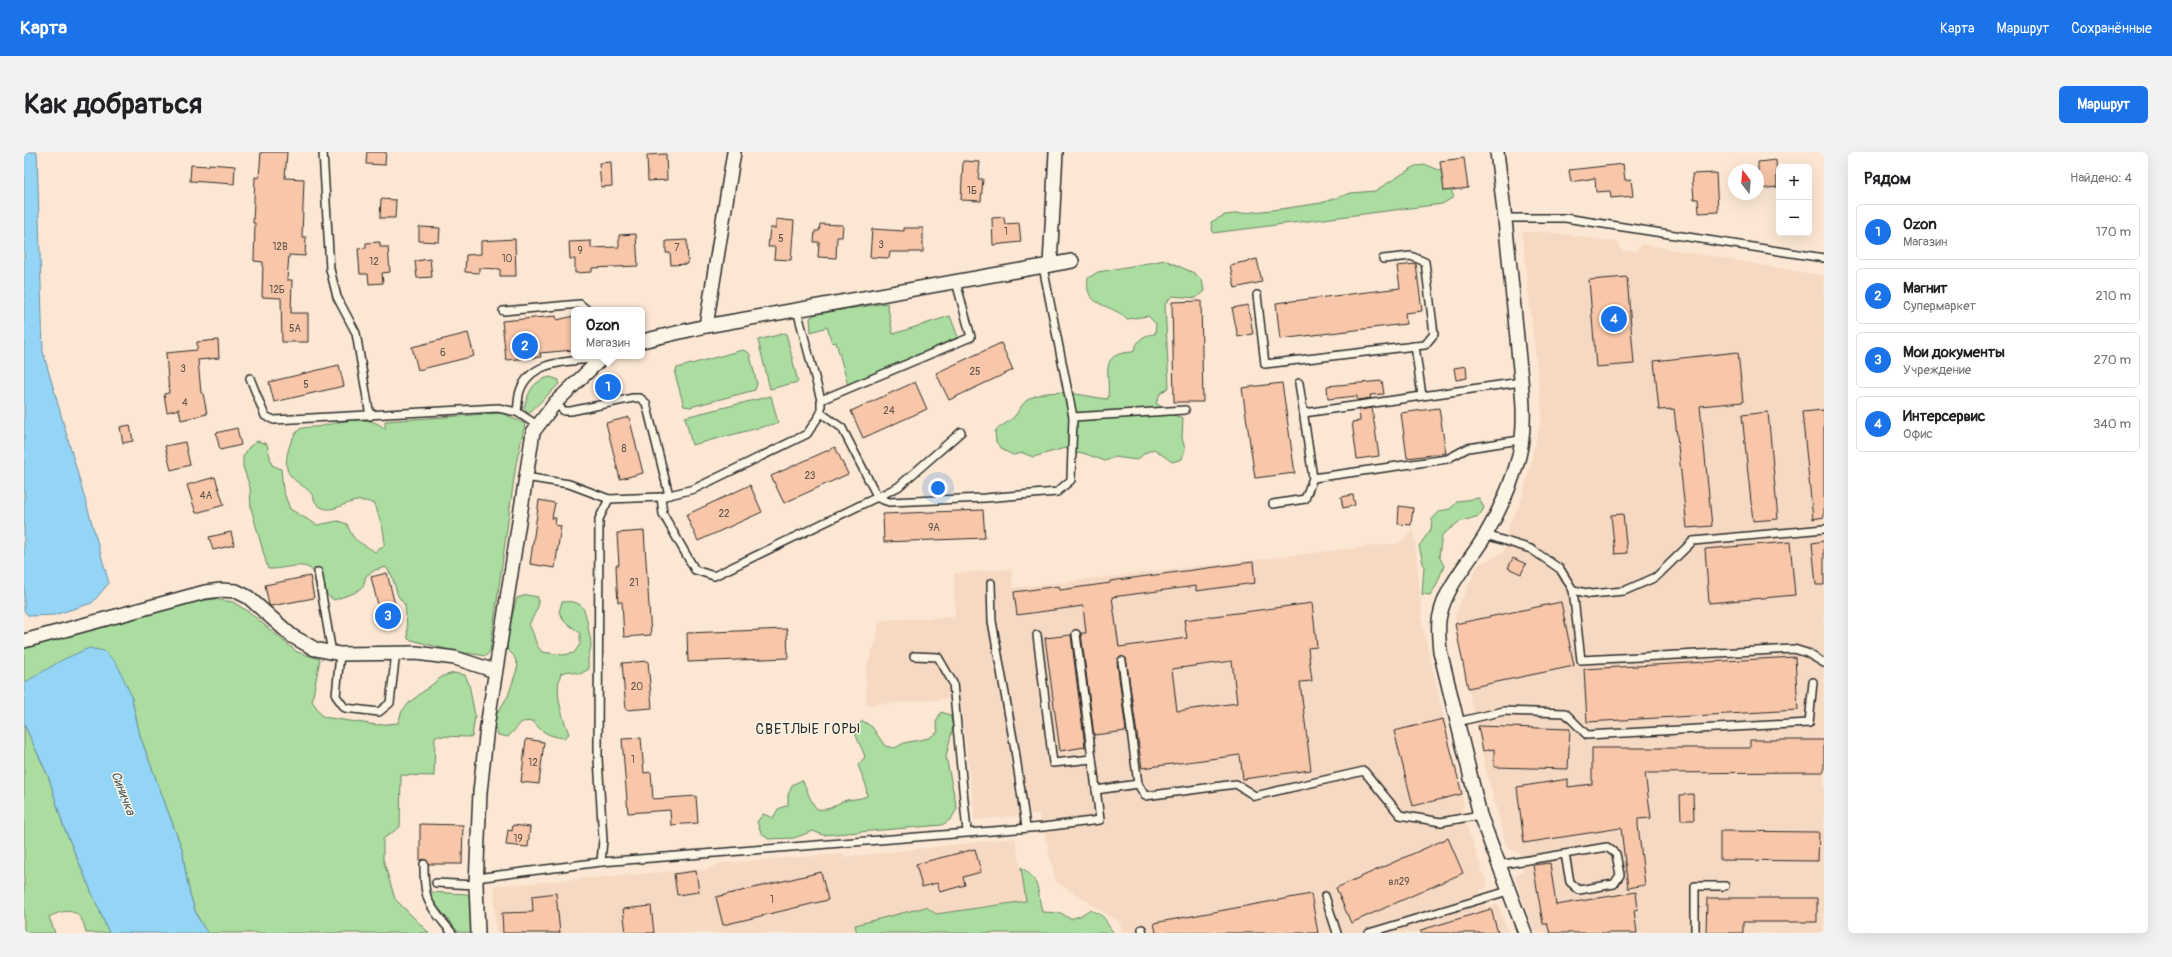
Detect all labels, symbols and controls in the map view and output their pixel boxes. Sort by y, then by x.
text: Карта [20,16,67,40]
text: Карта [1940,20,1975,37]
text: Маршрут [1997,20,2049,37]
text: Сохранённые [2071,20,2152,37]
button: Маршрут [2059,86,2148,123]
text: Как добраться [24,87,202,122]
north arrow [1728,164,1764,200]
map controls [1776,164,1812,236]
button: + [1776,164,1812,200]
text: Рядом [1864,168,1911,189]
text: Найдено: 4 [2070,170,2132,186]
house number: 1Б [967,185,977,197]
button: − [1776,200,1812,236]
text: Ozon [1903,215,1937,234]
text: 1 [1875,224,1881,240]
text: 170 m [2096,224,2131,240]
house number: 1 [1004,226,1008,238]
house number: 5 [778,233,784,245]
text: Магазин [1903,234,1947,250]
house number: 3 [878,239,884,251]
house number: 12В [272,241,288,253]
house number: 7 [674,242,680,254]
house number: 9 [577,245,583,257]
house number: 10 [502,253,513,265]
house number: 12 [369,256,379,268]
text: Магнит [1903,279,1948,298]
house number: 12Б [269,284,285,296]
text: 2 [1874,288,1882,304]
text: 210 m [2095,288,2131,304]
text: Супермаркет [1903,298,1976,314]
pin: 4 [1601,304,1627,334]
popup [571,307,645,359]
text: Ozon [586,316,620,335]
house number: 5А [289,323,301,335]
pin: 2 [512,331,538,361]
text: Магазин [586,335,630,351]
text: Мои документы [1903,343,2005,362]
house number: 6 [440,347,446,359]
text: 3 [1874,352,1882,368]
text: 270 m [2094,352,2131,368]
text: Учреждение [1903,362,1971,378]
house number: 3 [180,363,186,375]
house number: 25 [969,366,981,378]
pin: 1 [595,372,621,402]
house number: 5 [303,379,309,391]
house number: 4 [182,397,188,409]
house number: 24 [883,405,895,417]
text: Интерсервис [1903,407,1985,426]
text: 4 [1874,416,1882,432]
text: 340 m [2093,416,2131,432]
text: Офис [1903,426,1933,442]
house number: 8 [621,443,627,455]
house number: 23 [805,470,816,482]
your location [928,478,948,498]
house number: 4А [200,490,213,502]
house number: 22 [718,508,730,520]
house number: 9А [928,522,940,534]
house number: 21 [629,577,639,589]
pin: 3 [375,601,401,631]
house number: 20 [631,681,643,693]
district label: СВЕТЛЫЕ ГОРЫ [755,721,861,738]
house number: 1 [631,754,635,766]
house number: 12 [528,757,538,769]
water label: Синичка [107,769,139,818]
house number: 19 [513,833,523,845]
house number: вл29 [1389,876,1409,888]
house number: 1 [770,894,774,906]

